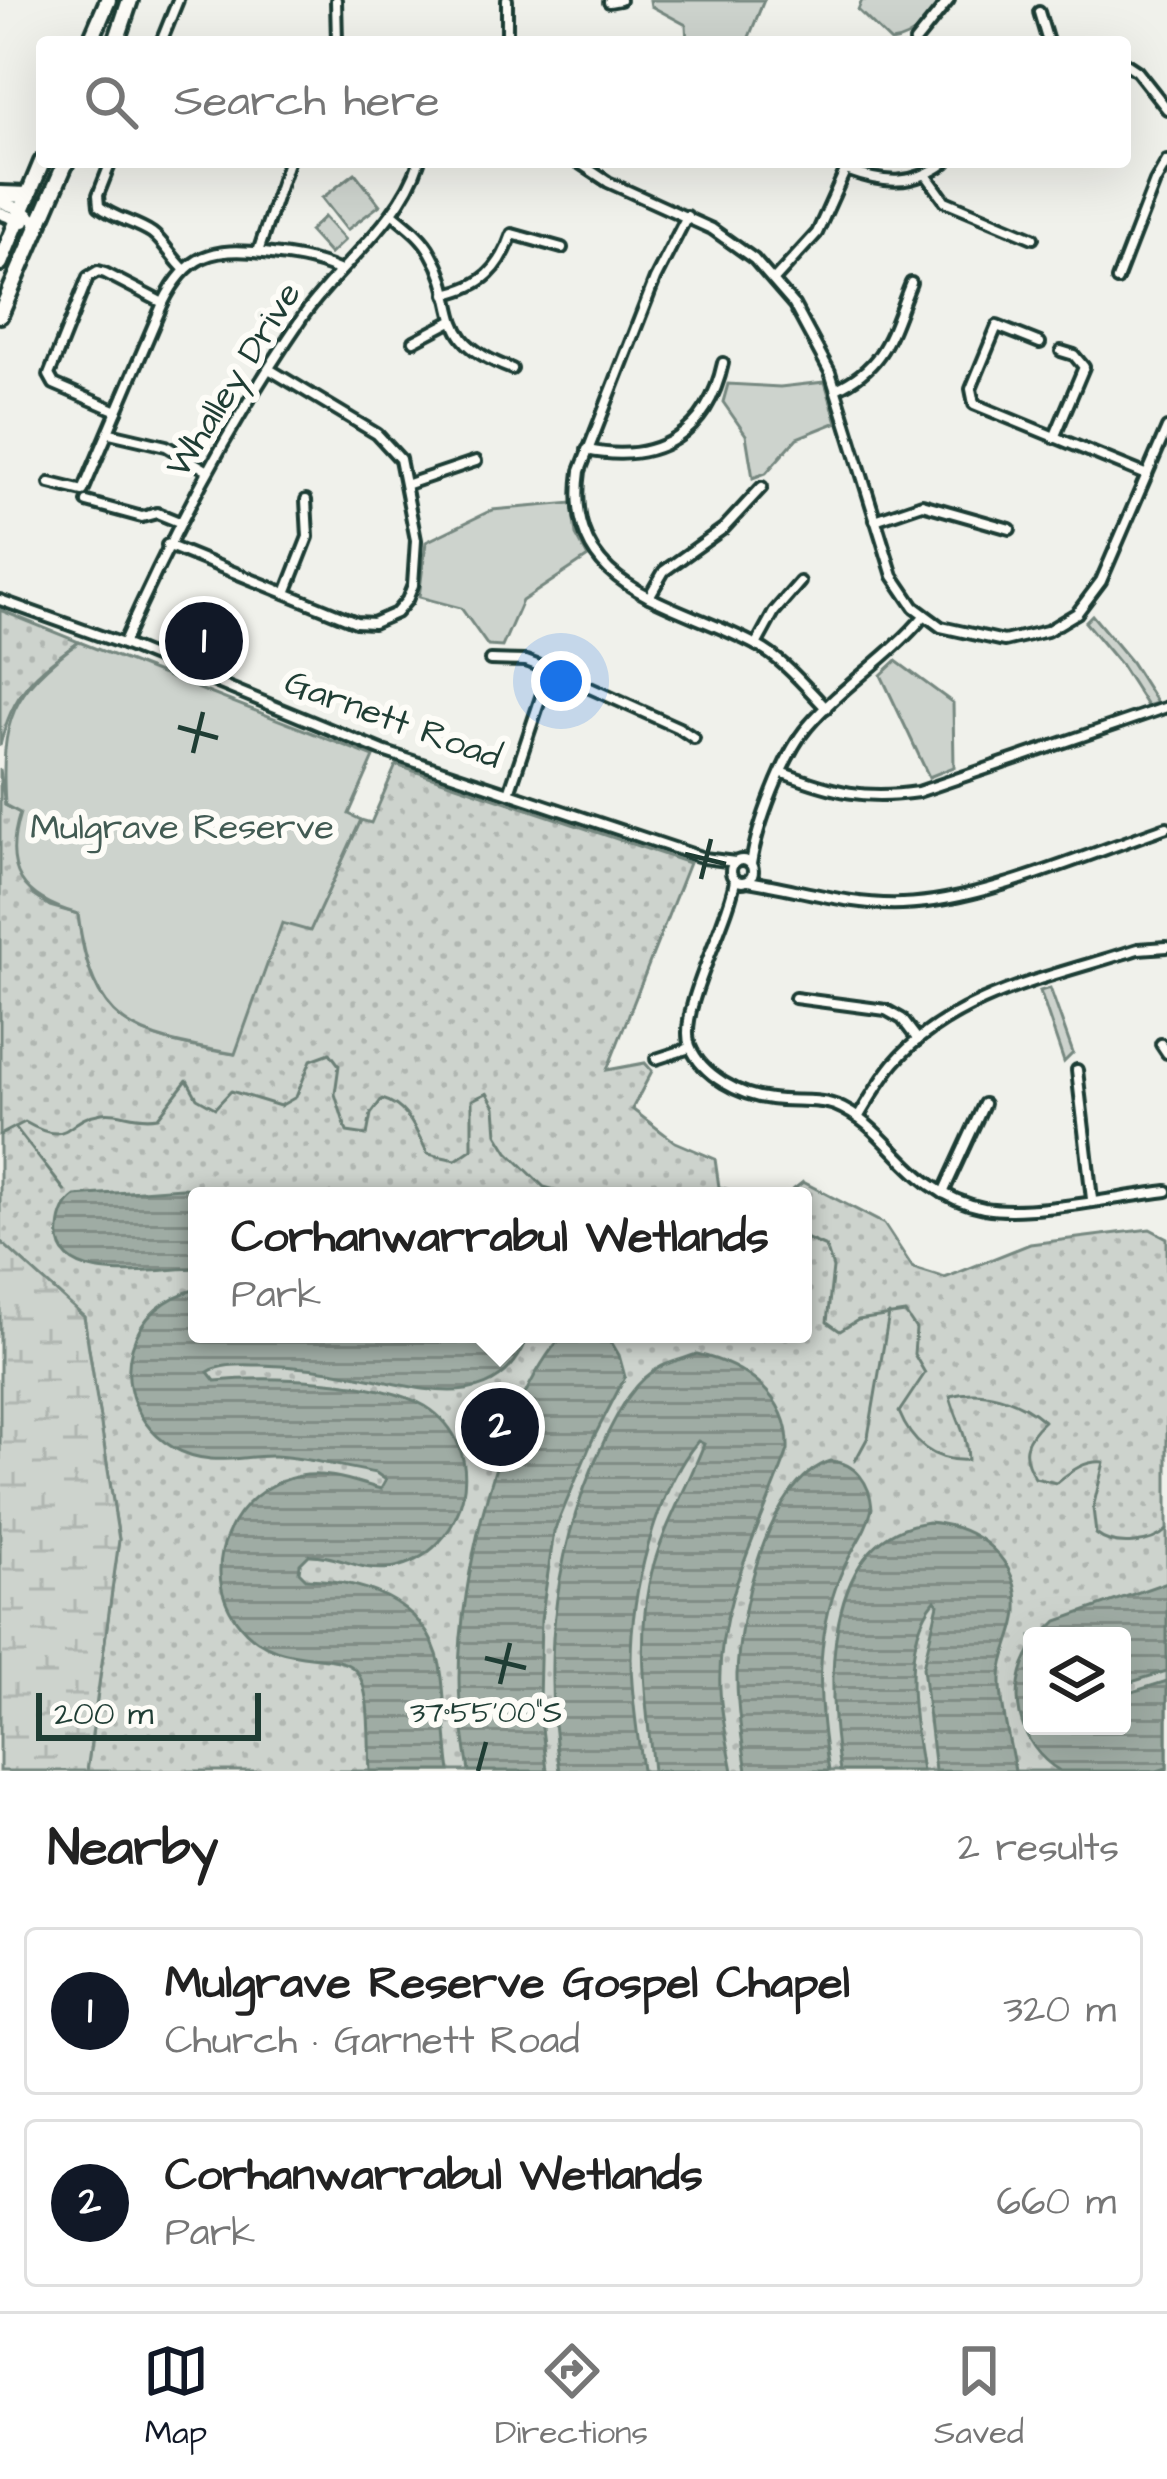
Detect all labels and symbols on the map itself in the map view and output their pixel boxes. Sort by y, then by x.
street label: Whalley Drive [154,272,314,488]
pin: 1 [165,596,243,686]
your location [531,651,591,711]
street label: Garnett Road [278,657,508,783]
park label: Mulgrave Reserve [30,802,334,854]
pin: 2 [461,1382,539,1472]
scale bar [36,1687,261,1740]
text: 37°55'00"S [410,1692,562,1734]

